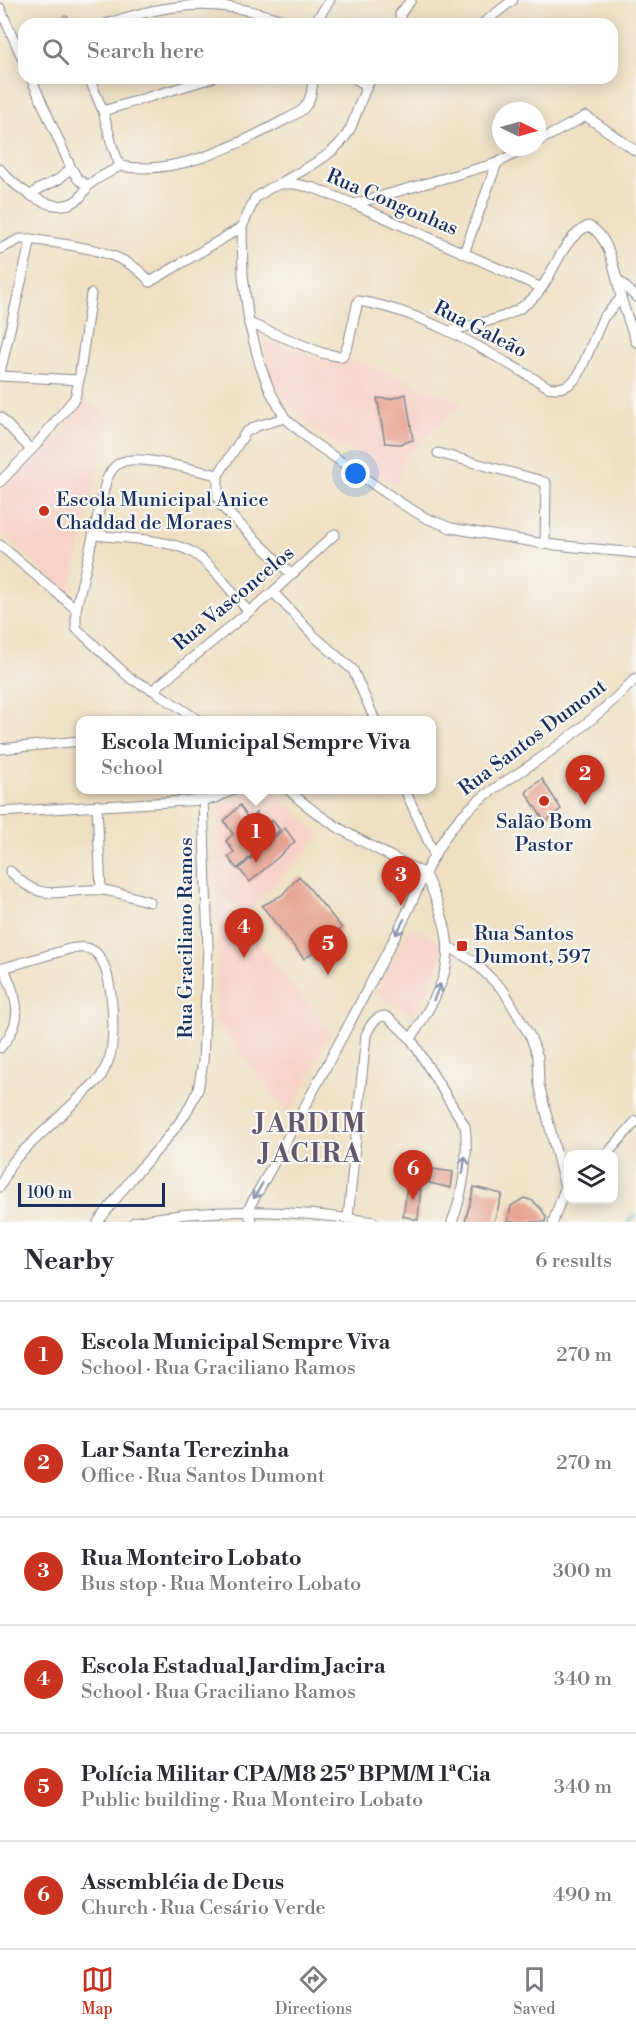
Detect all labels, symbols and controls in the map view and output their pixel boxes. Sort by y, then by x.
search box [18,18,618,84]
icon: search [39,35,72,68]
text: Search here [87,38,204,65]
north arrow [492,102,546,156]
street label: Rua Congonhas [322,164,462,242]
street label: Rua Galeão [429,296,531,364]
your location [341,459,370,488]
place label: Escola Municipal Anice Chaddad de Moraes [56,488,269,536]
marker: Escola Municipal Anice Chaddad de Moraes [37,504,51,518]
street label: Rua Vasconcelos [168,541,300,657]
street label: Rua Santos Dumont [454,674,612,802]
popup [76,716,436,794]
text: Escola Municipal Sempre Viva [101,729,411,756]
text: School [101,756,163,781]
pin: 2 [566,756,604,805]
marker: Salão Bom Pastor [537,794,551,808]
place label: Salão Bom Pastor [496,810,592,858]
pin: 1 [236,814,276,863]
street label: Rua Graciliano Ramos [174,837,199,1039]
pin: 3 [382,856,420,906]
pin: 4 [224,908,264,958]
one-way arrow [394,918,406,935]
place label: Rua Santos Dumont, 597 [474,922,591,970]
pin: 5 [308,926,348,975]
marker: Rua Santos Dumont, 597 [455,939,469,953]
one-way arrow [432,984,443,1002]
district label: JARDIM JACIRA [252,1108,367,1170]
pin: 6 [394,1150,432,1200]
map controls [564,1150,618,1204]
button: layers [564,1150,618,1204]
one-way arrow [459,1156,470,1175]
scale bar [18,1180,165,1208]
one-way arrow [252,1182,264,1199]
text: 100 m [27,1183,72,1203]
text: Nearby [24,1245,114,1277]
text: 6 results [535,1249,612,1274]
text: Escola Municipal Sempre Viva [81,1329,390,1356]
text: 1 [39,1343,48,1368]
text: 270 m [556,1343,612,1368]
text: School · Rua Graciliano Ramos [81,1356,356,1381]
text: Lar Santa Terezinha [81,1437,289,1464]
text: 2 [37,1451,50,1476]
text: 270 m [556,1451,612,1476]
text: Office · Rua Santos Dumont [81,1464,325,1489]
text: Rua Monteiro Lobato [81,1545,302,1572]
text: 3 [37,1559,50,1584]
text: 300 m [553,1559,612,1584]
text: Bus stop · Rua Monteiro Lobato [81,1572,361,1597]
text: Escola Estadual Jardim Jacira [81,1653,386,1680]
text: 4 [37,1667,50,1692]
text: 340 m [554,1667,612,1692]
text: School · Rua Graciliano Ramos [81,1680,356,1705]
text: Polícia Militar CPA/M8 25º BPM/M 1ªCia [81,1761,491,1788]
text: 5 [37,1775,50,1800]
text: 340 m [554,1775,612,1800]
text: Public building · Rua Monteiro Lobato [81,1788,423,1813]
text: Assembléia de Deus [81,1869,284,1896]
text: 6 [37,1883,50,1908]
text: 490 m [553,1883,612,1908]
text: Church · Rua Cesário Verde [81,1896,326,1921]
tab: Map [81,1963,114,2019]
tab: Directions [275,1963,352,2019]
tab: Saved [513,1963,555,2019]

